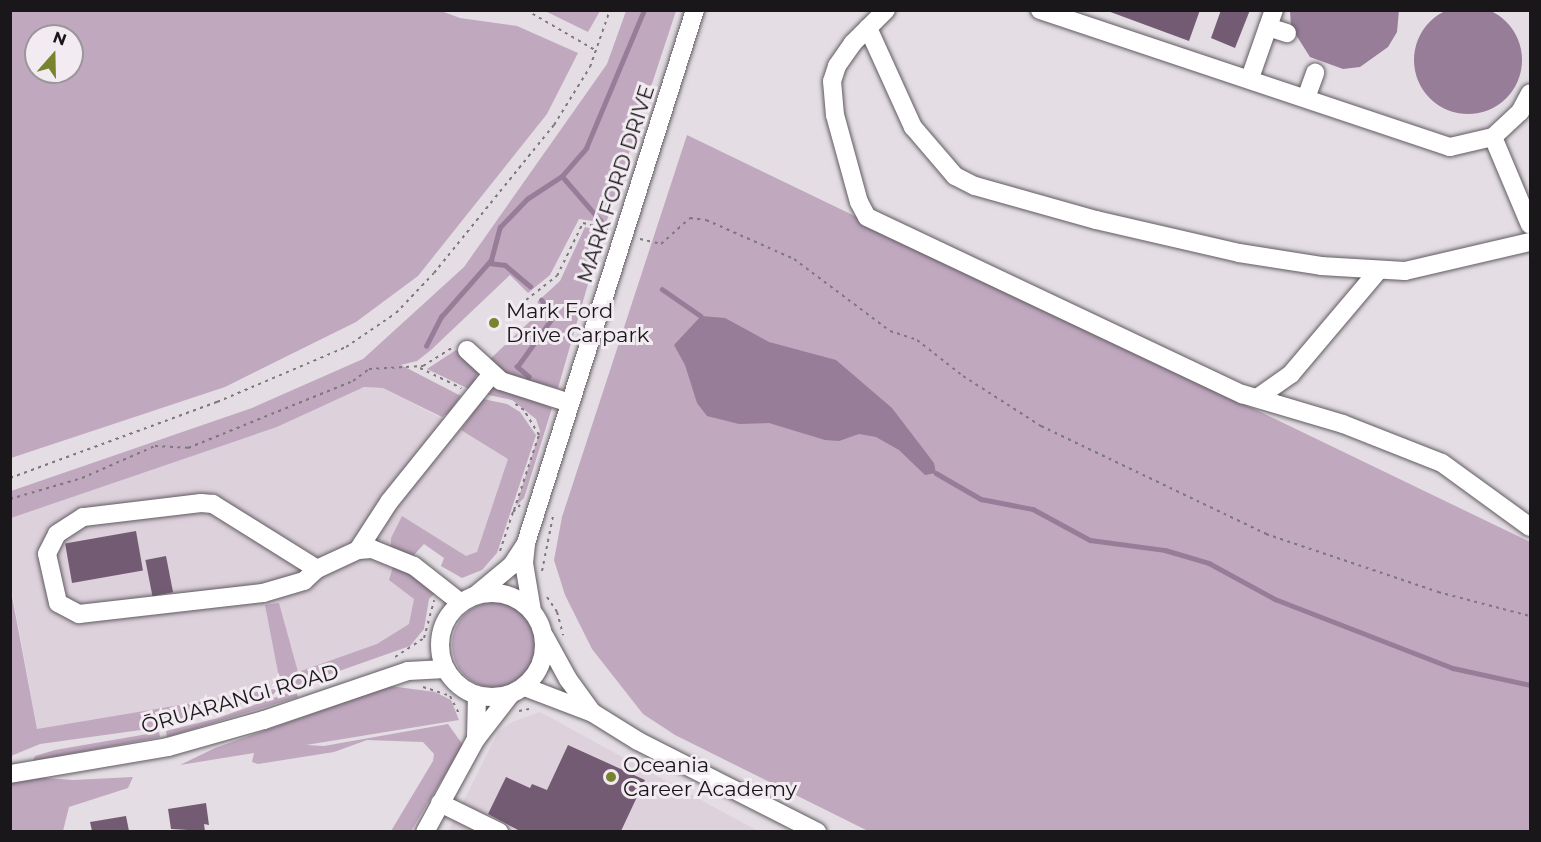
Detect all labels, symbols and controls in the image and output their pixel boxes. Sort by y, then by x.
north arrow [24,24,84,84]
text: N [50,27,69,50]
street label: MARK FORD DRIVE [572,82,660,286]
place label: Mark Ford Drive Carpark [506,298,649,348]
marker: Mark Ford Drive Carpark [487,316,501,330]
street label: ŌRUARANGI ROAD [138,659,342,739]
place label: Oceania Career Academy [623,752,797,802]
marker: Oceania Career Academy [604,770,618,784]

